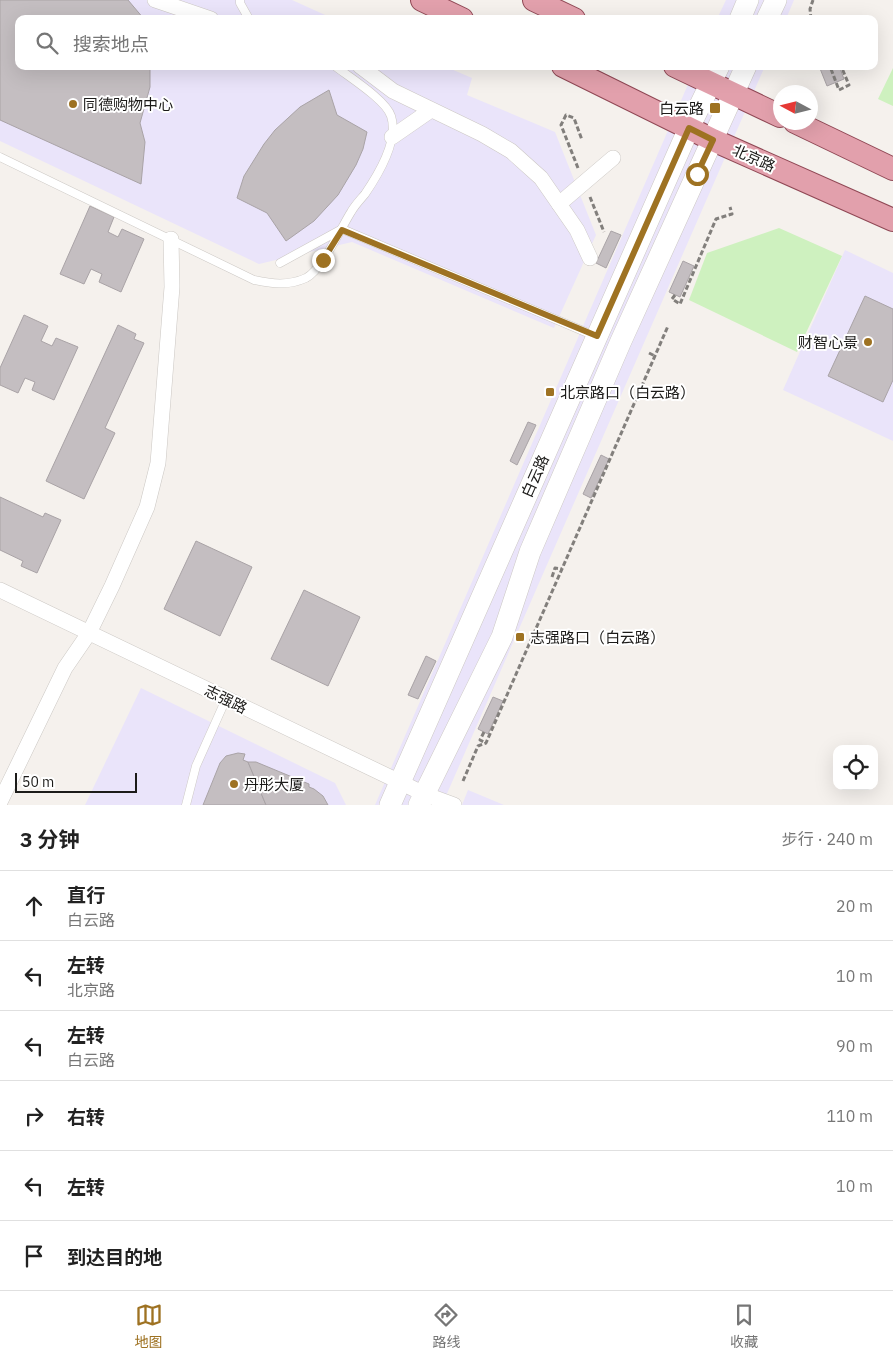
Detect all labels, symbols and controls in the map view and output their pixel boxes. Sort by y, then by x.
search box [15,15,878,70]
icon: search [33,29,61,57]
text: 搜索地点 [73,32,149,56]
north arrow [773,85,818,130]
place label: 同德购物中心 [83,95,173,114]
marker: 同德购物中心 [67,98,79,110]
place label: 白云路 [659,99,704,118]
marker: 白云路 [708,101,722,115]
street label: 北京路 [730,140,778,176]
route start [686,163,709,186]
route end [312,249,335,272]
place label: 财智心景 [798,333,858,352]
marker: 财智心景 [862,336,874,348]
place label: 北京路口（白云路） [560,383,695,402]
marker: 北京路口（白云路） [544,386,556,398]
street label: 白云路 [517,452,553,500]
place label: 志强路口（白云路） [530,628,665,647]
marker: 志强路口（白云路） [514,631,526,643]
street label: 志强路 [202,681,250,717]
map controls [833,745,878,790]
button: locate [833,745,878,790]
scale bar [15,770,138,793]
text: 50 m [22,773,54,791]
place label: 丹彤大厦 [244,775,304,794]
marker: 丹彤大厦 [228,778,240,790]
text: 3 分钟 [20,825,80,853]
text: 步行 · 240 m [782,829,873,849]
text: 直行 [67,883,105,907]
icon: ahead [20,892,48,920]
text: 20 m [836,896,873,916]
text: 白云路 [67,910,115,930]
text: 左转 [67,953,105,977]
icon: left [20,962,48,990]
text: 10 m [836,966,873,986]
text: 北京路 [67,980,115,1000]
text: 左转 [67,1023,105,1047]
icon: left [20,1032,48,1060]
text: 90 m [836,1036,873,1056]
text: 白云路 [67,1050,115,1070]
icon: right [20,1102,48,1130]
text: 右转 [67,1105,105,1129]
text: 110 m [826,1106,873,1126]
icon: left [20,1172,48,1200]
text: 左转 [67,1175,105,1199]
text: 10 m [836,1176,873,1196]
icon: arrive [20,1242,48,1270]
text: 到达目的地 [67,1245,162,1269]
tab: 地图 [135,1301,163,1351]
tab: 路线 [432,1301,460,1351]
tab: 收藏 [730,1301,758,1351]

